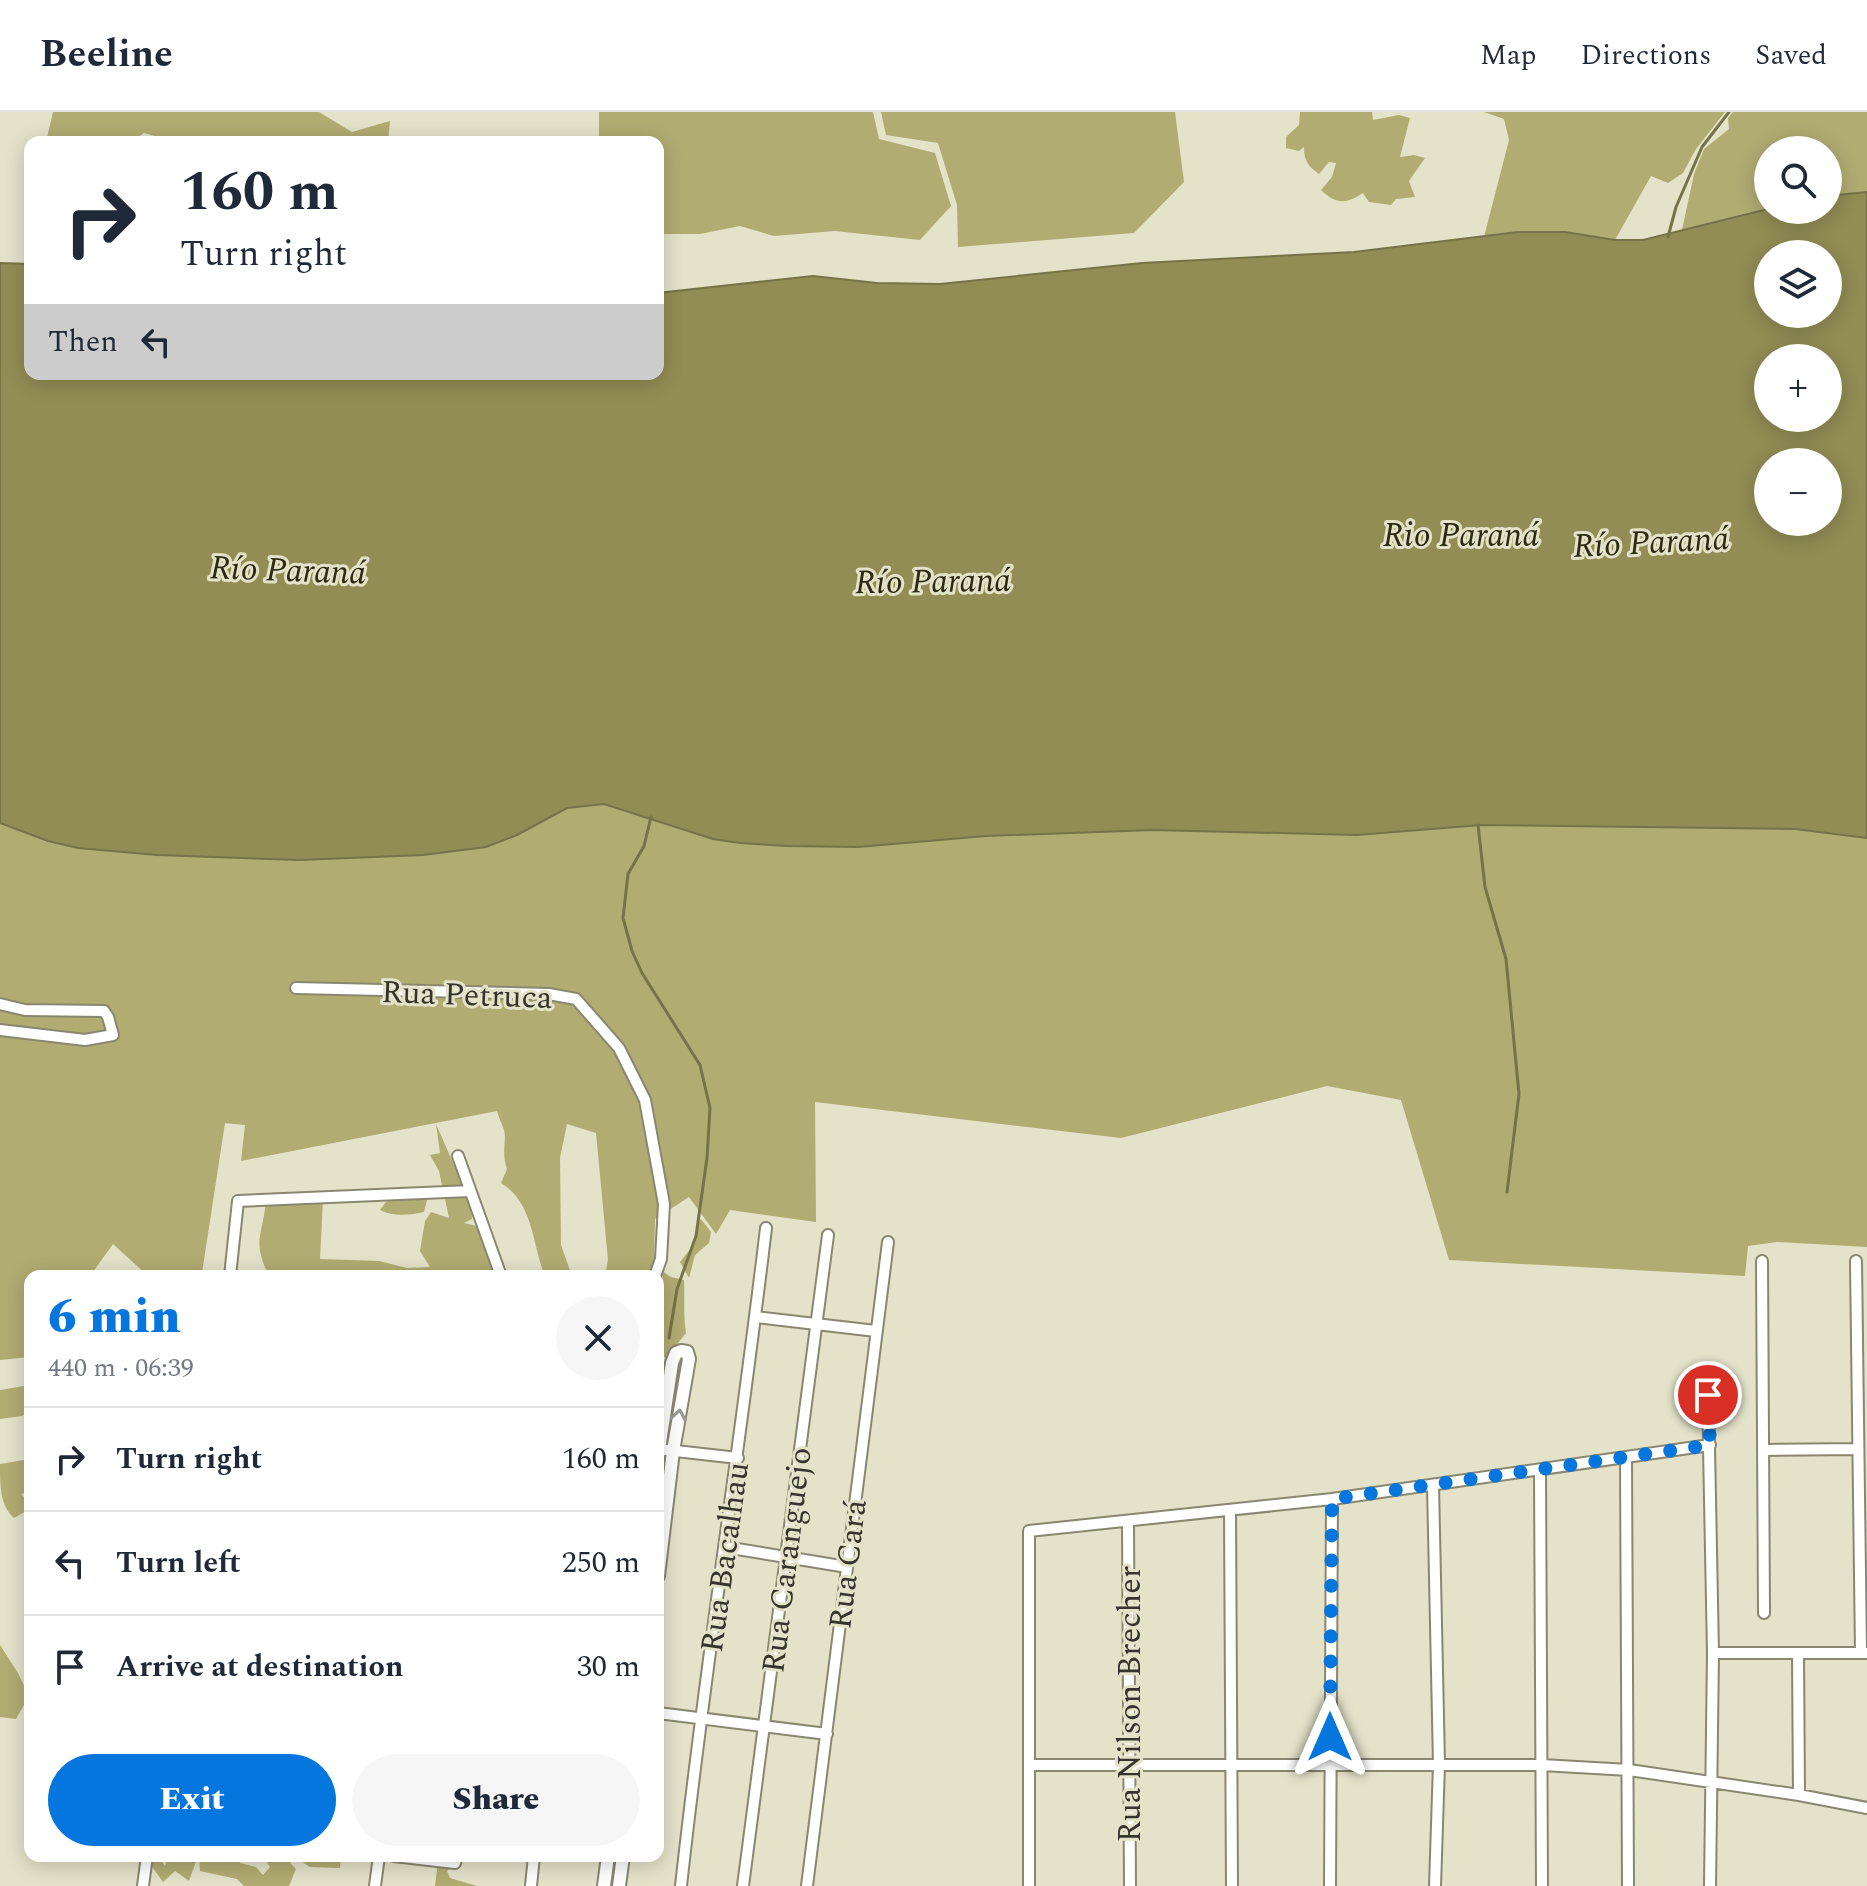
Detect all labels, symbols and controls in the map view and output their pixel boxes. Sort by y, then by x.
text: Beeline [40,26,173,84]
text: Map [1480,34,1537,77]
text: Directions [1581,34,1711,77]
text: Saved [1755,34,1827,77]
map controls [1754,136,1842,536]
button: search [1754,136,1842,224]
text: 160 m [180,150,339,235]
icon: right [48,168,152,272]
text: Turn right [180,227,347,282]
button: layers [1754,240,1842,328]
text: Then [48,319,118,365]
icon: left [134,320,178,364]
button: + [1754,344,1842,432]
button: − [1754,448,1842,536]
water label: Rio Paraná [1383,510,1540,562]
water label: Río Paraná [1572,513,1731,573]
water label: Río Paraná [209,542,368,600]
water label: Río Paraná [854,555,1012,609]
street label: Rua Petruca [380,968,554,1023]
text: 6 min [48,1281,181,1354]
button: close [556,1296,640,1380]
text: 440 m · 06:39 [48,1348,194,1388]
pin [1674,1361,1742,1429]
icon: arrive [1686,1373,1730,1417]
one-way arrow [670,1409,687,1422]
text: Turn right [116,1436,262,1482]
text: 160 m [562,1436,640,1482]
icon: right [48,1437,92,1481]
street label: Rua Caranguejo [749,1445,826,1676]
street label: Rua Bacalhau [688,1459,763,1656]
street label: Rua Cará [816,1496,881,1632]
text: Turn left [116,1540,241,1586]
text: 250 m [562,1540,640,1586]
icon: left [48,1541,92,1585]
street label: Rua Nilson Brecher [1106,1566,1155,1842]
text: Arrive at destination [116,1644,403,1690]
text: 30 m [577,1644,640,1690]
icon: arrive [48,1645,92,1689]
position arrow [1288,1695,1372,1779]
button: Exit [48,1754,336,1846]
button: Share [352,1754,640,1846]

